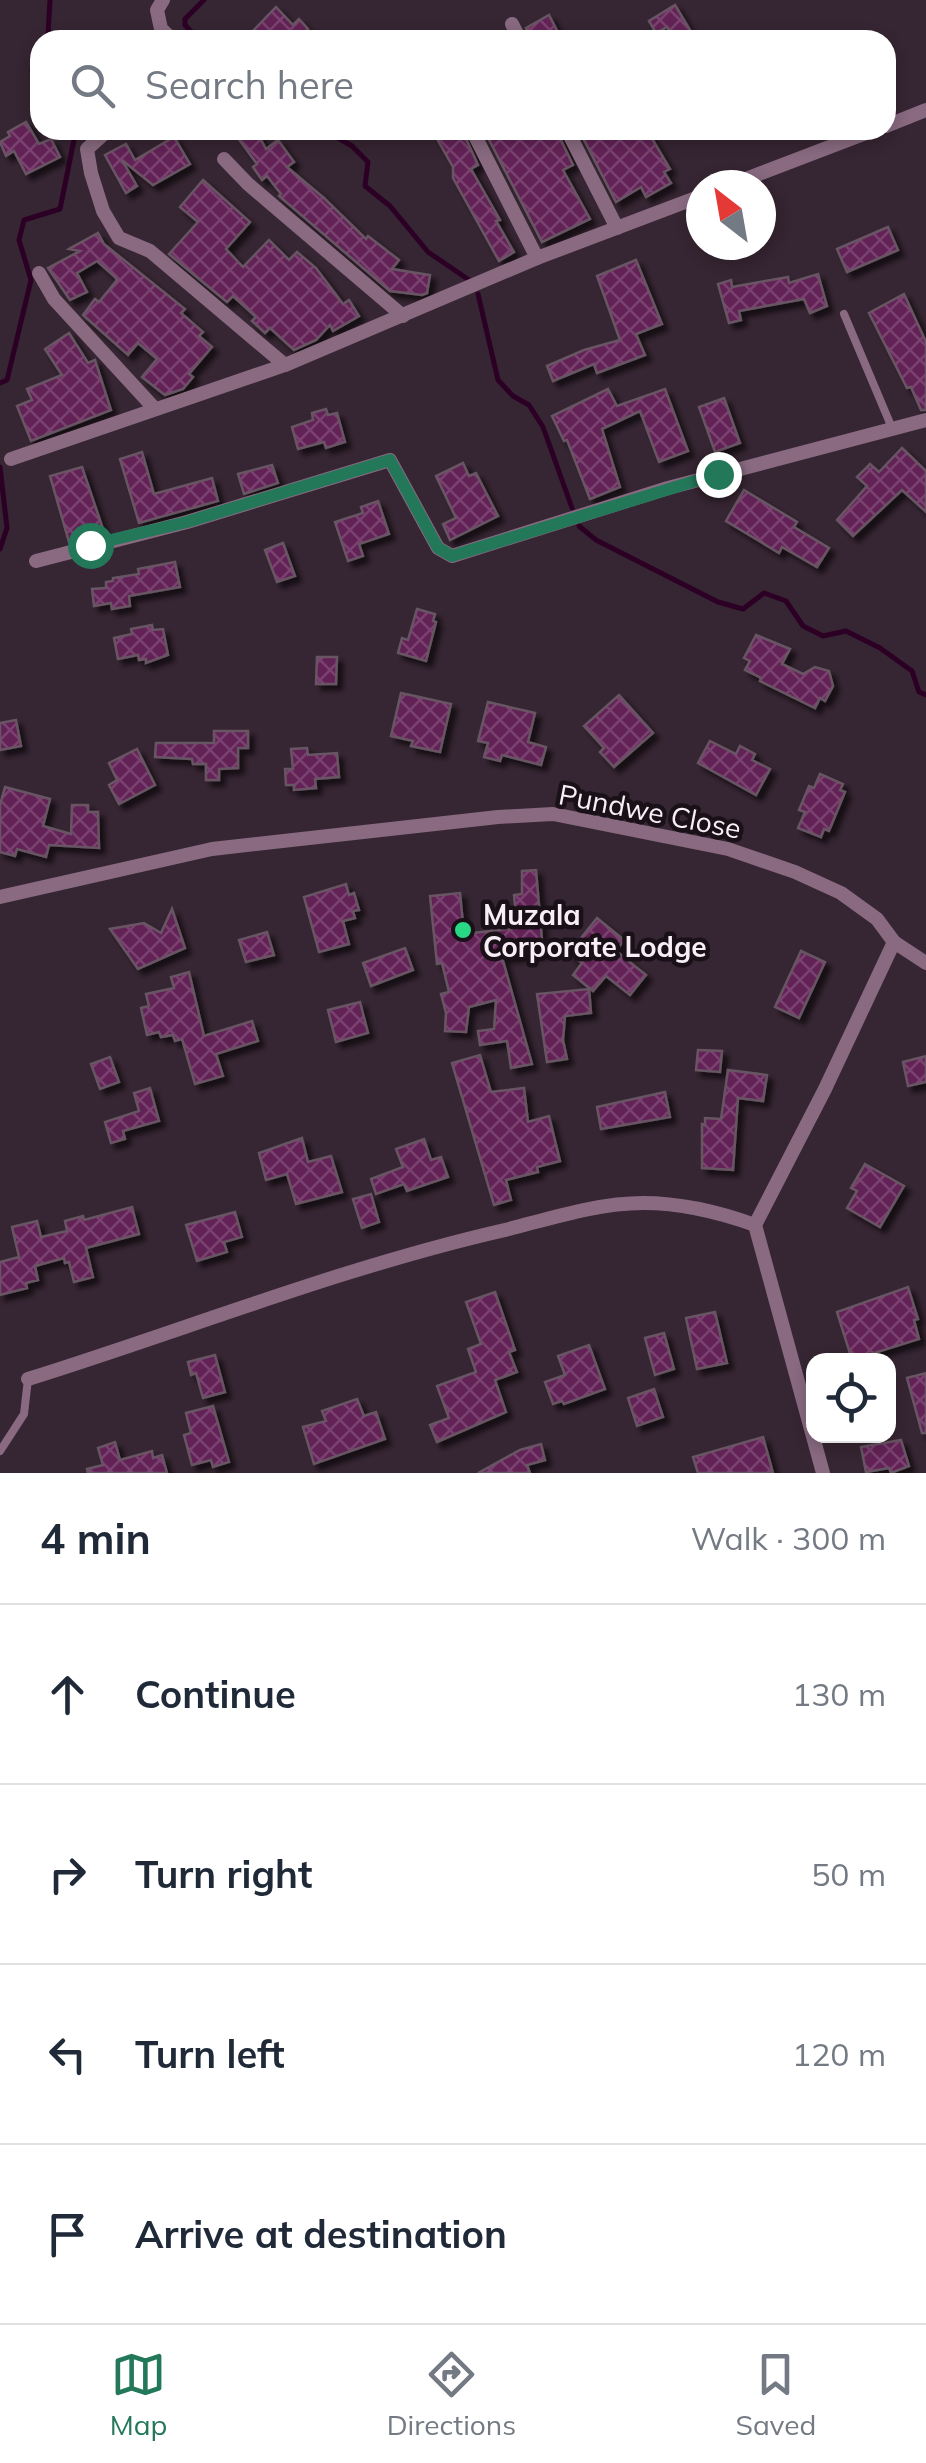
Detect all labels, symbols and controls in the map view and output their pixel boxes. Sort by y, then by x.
search box [30,30,896,140]
icon: search [65,58,120,113]
text: Search here [145,61,354,109]
north arrow [686,170,776,260]
route end [696,452,742,498]
route start [68,523,114,569]
street label: Pundwe Close [556,776,744,846]
place label: Muzala Corporate Lodge [483,897,707,964]
marker: Muzala Corporate Lodge [452,919,474,941]
map controls [806,1353,896,1443]
button: locate [806,1353,896,1443]
text: 4 min [40,1512,151,1565]
text: Walk · 300 m [691,1518,886,1558]
icon: ahead [40,1667,95,1722]
text: Continue [135,1670,296,1718]
text: 130 m [792,1674,886,1714]
icon: right [40,1847,95,1902]
text: Turn right [135,1850,312,1898]
text: 50 m [811,1854,886,1894]
icon: left [40,2027,95,2082]
text: Turn left [135,2030,285,2078]
text: 120 m [792,2034,886,2074]
icon: arrive [40,2207,95,2262]
text: Arrive at destination [135,2210,507,2258]
tab: Map [110,2347,167,2442]
tab: Directions [387,2347,516,2442]
tab: Saved [735,2347,816,2442]

